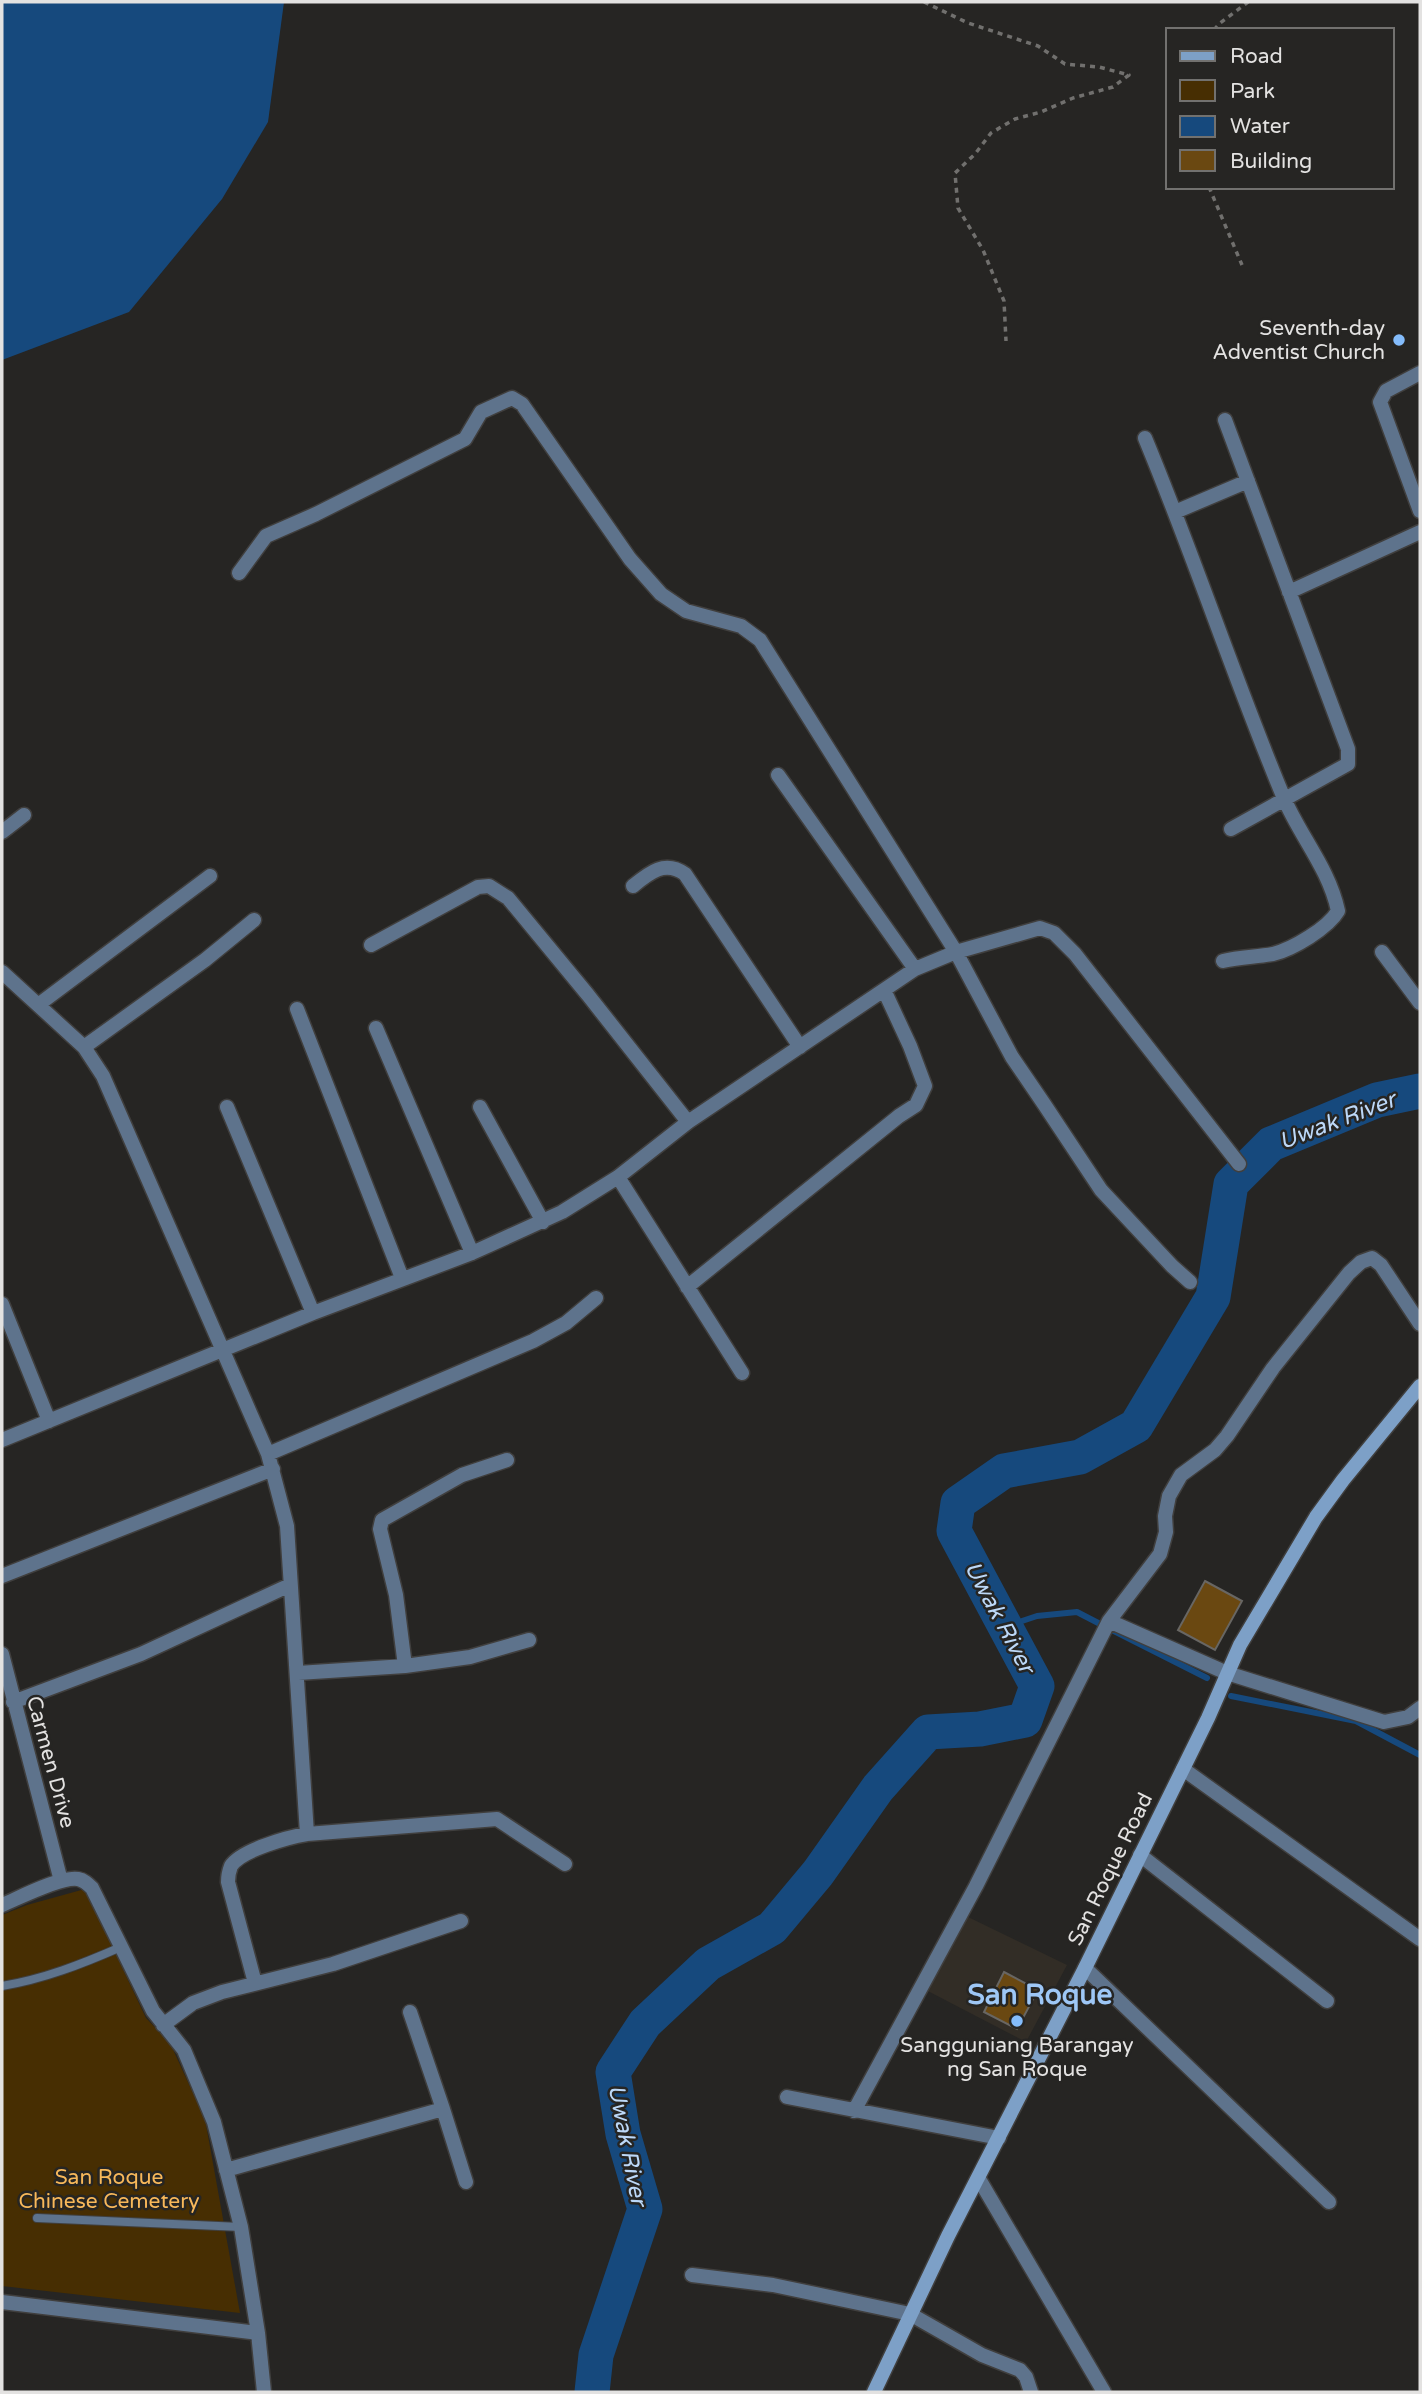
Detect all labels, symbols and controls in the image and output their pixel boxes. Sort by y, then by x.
legend [1166,28,1394,189]
text: Road [1230,44,1283,69]
text: Park [1230,79,1275,104]
text: Water [1230,114,1290,139]
text: Building [1230,149,1312,174]
place label: Seventh-day Adventist Church [1212,316,1385,365]
marker: Seventh-day Adventist Church [1391,332,1407,348]
water label: Uwak River [1275,1085,1403,1156]
water label: Uwak River [958,1557,1042,1681]
street label: Carmen Drive [21,1693,80,1831]
street label: San Roque Road [1063,1789,1158,1950]
district label: San Roque [968,1978,1113,2012]
marker: Sangguniang Barangay ng San Roque [1009,2013,1025,2029]
place label: Sangguniang Barangay ng San Roque [900,2033,1134,2082]
water label: Uwak River [602,2082,653,2211]
park label: San Roque Chinese Cemetery [18,2165,200,2214]

